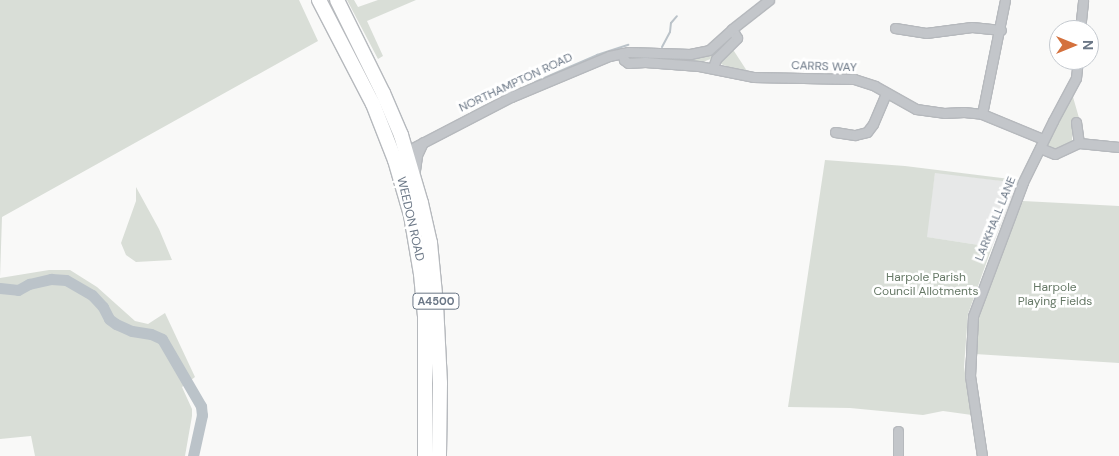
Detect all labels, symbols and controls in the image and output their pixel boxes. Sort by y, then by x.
north arrow [1049,20,1099,70]
text: N [1079,40,1097,50]
street label: NORTHAMPTON ROAD [457,50,575,116]
street label: CARRS WAY [791,59,857,75]
street label: WEEDON ROAD [393,175,427,263]
street label: LARKHALL LANE [973,175,1019,263]
park label: Harpole Parish Council Allotments [873,271,979,299]
park label: Harpole Playing Fields [1018,281,1092,309]
road number: A4500 [412,292,460,310]

